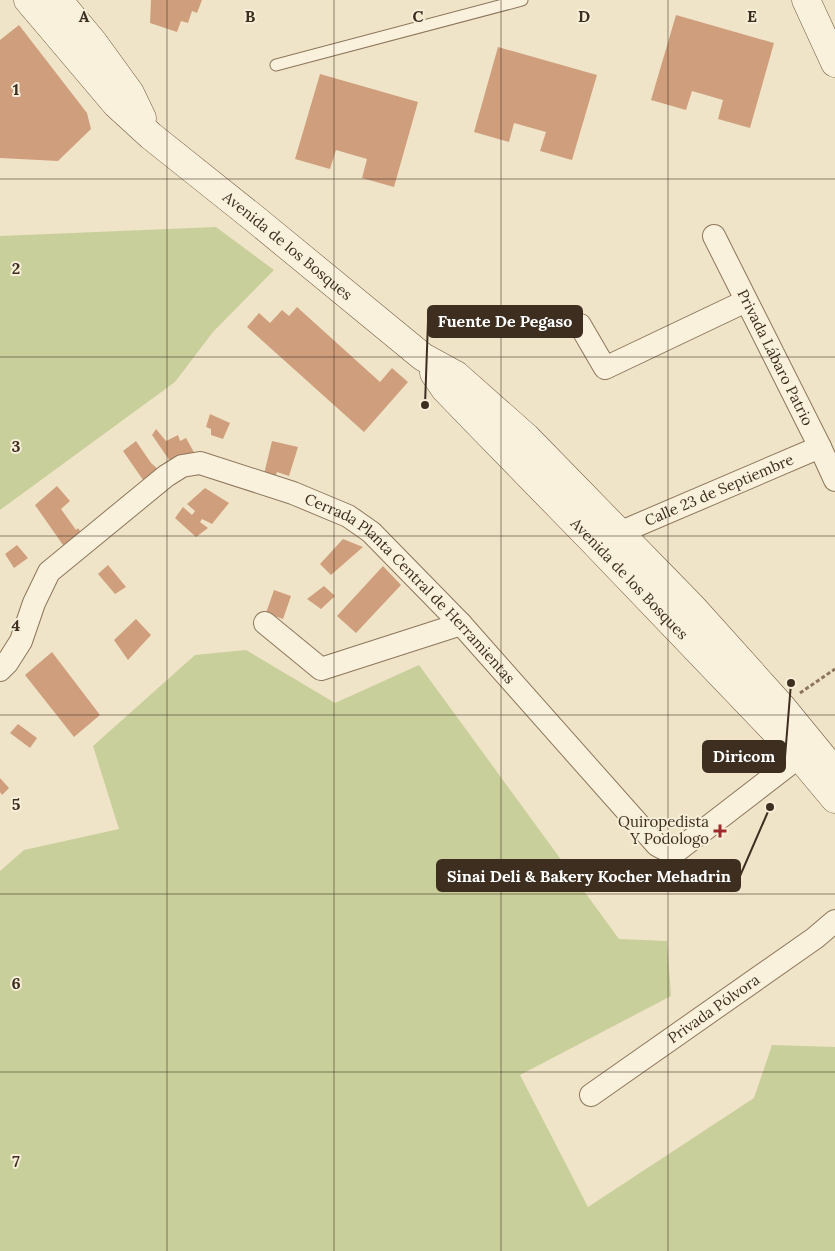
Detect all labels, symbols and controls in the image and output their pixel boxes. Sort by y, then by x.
text: A [79,6,90,26]
text: B [245,6,256,26]
text: C [412,6,424,26]
text: D [578,6,590,26]
text: E [747,6,757,26]
text: 1 [13,79,19,99]
street label: Avenida de los Bosques [219,187,356,304]
text: 2 [12,258,20,278]
street label: Privada Lábaro Patrio [733,286,818,429]
callout: Fuente De Pegaso [428,306,582,337]
text: Fuente De Pegaso [438,311,572,331]
text: 3 [12,436,21,456]
street label: Calle 23 de Septiembre [642,449,796,530]
street label: Cerrada Planta Central de Herramientas [302,489,519,687]
street label: Avenida de los Bosques [566,513,692,643]
text: 4 [12,615,21,635]
callout: Diricom [703,741,785,772]
text: Diricom [713,746,775,766]
text: 5 [12,794,21,814]
place label: Quiropedista Y Podologo [618,812,709,848]
marker: Quiropedista Y Podologo [713,824,727,838]
callout: Sinai Deli & Bakery Kocher Mehadrin [437,860,740,891]
text: Sinai Deli & Bakery Kocher Mehadrin [447,866,731,886]
street label: Privada Pólvora [664,970,763,1047]
text: 6 [11,973,21,993]
text: 7 [12,1151,20,1171]

